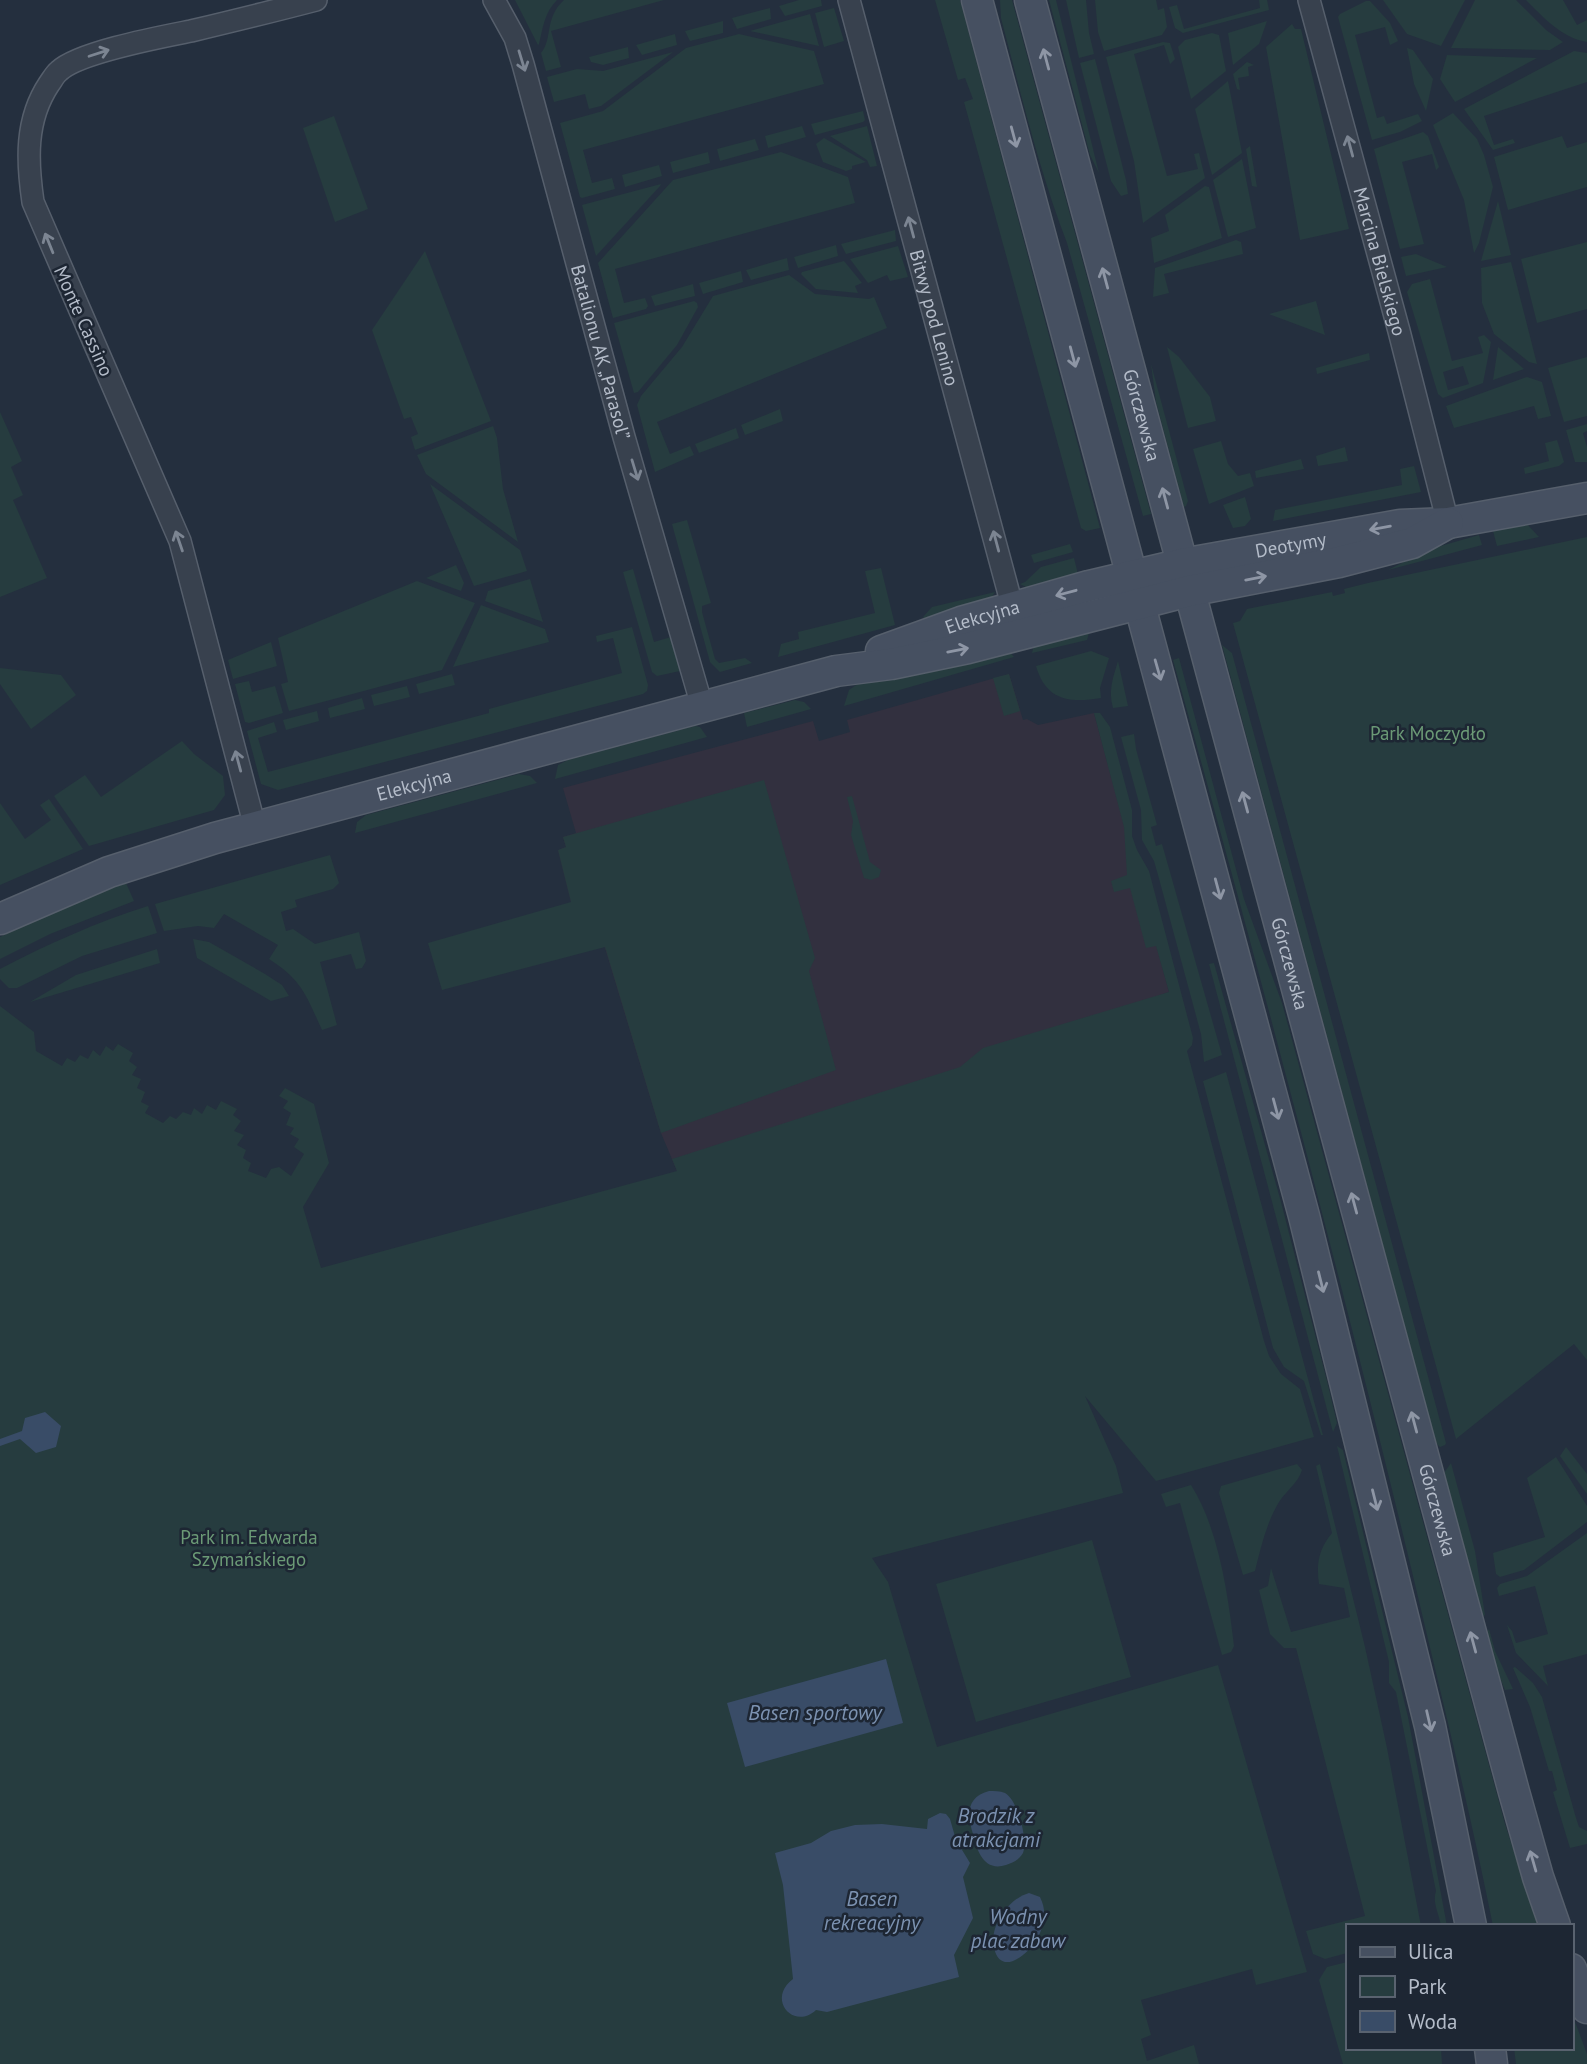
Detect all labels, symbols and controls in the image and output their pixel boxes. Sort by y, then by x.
one-way arrow [88,46,110,58]
one-way arrow [1039,48,1052,71]
one-way arrow [517,50,530,72]
one-way arrow [1008,125,1021,148]
one-way arrow [1343,135,1356,158]
street label: Marcina Bielskiego [1348,185,1412,338]
one-way arrow [904,216,917,238]
one-way arrow [42,232,55,254]
street label: Bitwy pod Lenino [905,247,964,389]
street label: Monte Cassino [49,262,119,380]
street label: Batalionu AK „Parasol” [566,262,636,442]
one-way arrow [1098,268,1111,290]
one-way arrow [1067,345,1080,368]
street label: Górczewska [1118,366,1166,464]
one-way arrow [630,458,642,480]
one-way arrow [1158,487,1171,510]
one-way arrow [1369,522,1392,535]
street label: Deotymy [1253,526,1328,563]
one-way arrow [988,530,1001,552]
one-way arrow [172,531,184,553]
one-way arrow [1244,571,1267,585]
one-way arrow [1055,587,1077,600]
street label: Elekcyjna [942,594,1022,639]
one-way arrow [946,643,969,657]
one-way arrow [1152,659,1165,681]
park label: Park Moczydło [1370,721,1486,745]
one-way arrow [231,750,244,773]
street label: Elekcyjna [374,763,454,806]
one-way arrow [1238,791,1251,813]
one-way arrow [1212,878,1225,900]
street label: Górczewska [1266,915,1314,1012]
one-way arrow [1270,1097,1283,1120]
one-way arrow [1347,1192,1360,1214]
one-way arrow [1315,1270,1328,1293]
one-way arrow [1406,1411,1419,1433]
street label: Górczewska [1414,1461,1462,1559]
one-way arrow [1369,1488,1382,1511]
park label: Park im. Edwarda Szymańskiego [180,1525,318,1571]
one-way arrow [1466,1631,1479,1654]
water label: Basen sportowy [748,1699,883,1726]
one-way arrow [1422,1709,1436,1732]
water label: Brodzik z atrakcjami [952,1802,1041,1853]
one-way arrow [1526,1850,1539,1872]
water label: Basen rekreacyjny [824,1885,922,1936]
water label: Wodny plac zabaw [970,1903,1067,1954]
legend [1346,1924,1573,2050]
text: Ulica [1408,1938,1453,1965]
text: Park [1408,1973,1447,2000]
text: Woda [1408,2008,1457,2035]

